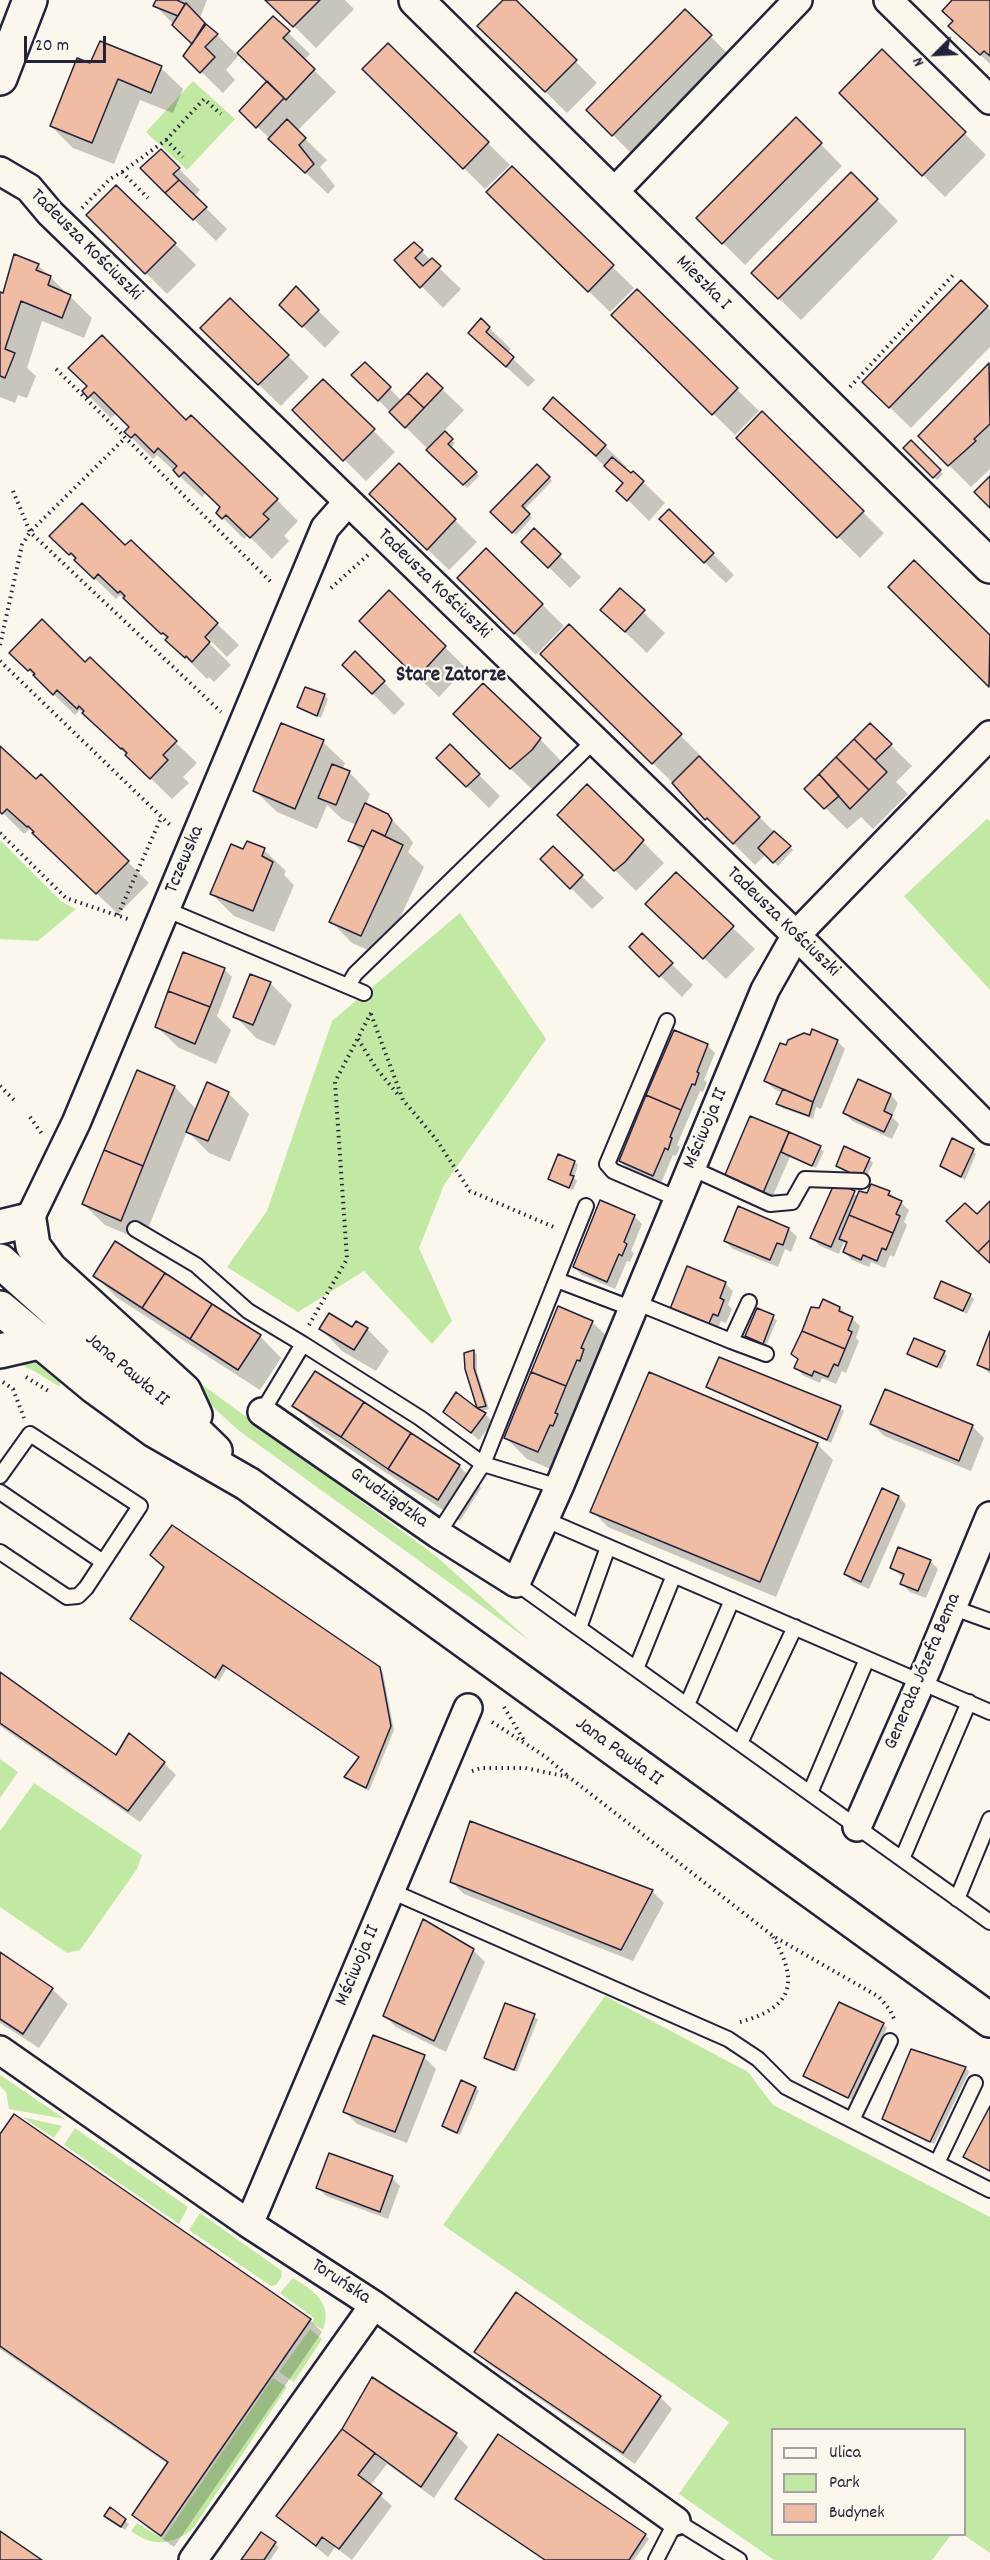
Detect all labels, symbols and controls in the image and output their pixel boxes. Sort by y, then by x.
scale bar [27,24,110,62]
north arrow [906,24,966,84]
text: 20 m [35,34,69,59]
text: N [907,53,931,70]
street label: Tadeusza Kościuszki [24,185,146,307]
street label: Mieszka I [669,251,735,317]
street label: Tadeusza Kościuszki [371,525,495,645]
district label: Stare Zatorze [396,664,506,690]
street label: Tczewska [161,822,211,898]
street label: Tadeusza Kościuszki [720,863,844,983]
street label: Mściwoja II [679,1085,735,1173]
street label: Jana Pawła II [79,1329,173,1413]
street label: Grudziądzka [344,1463,432,1535]
street label: Generała Józefa Bema [880,1590,968,1754]
street label: Jana Pawła II [569,1713,667,1793]
street label: Mściwoja II [331,1922,387,2010]
street label: Toruńska [306,2255,374,2311]
legend [771,2428,966,2536]
text: Ulica [829,2441,861,2466]
text: Park [829,2471,860,2496]
text: Budynek [829,2501,885,2526]

